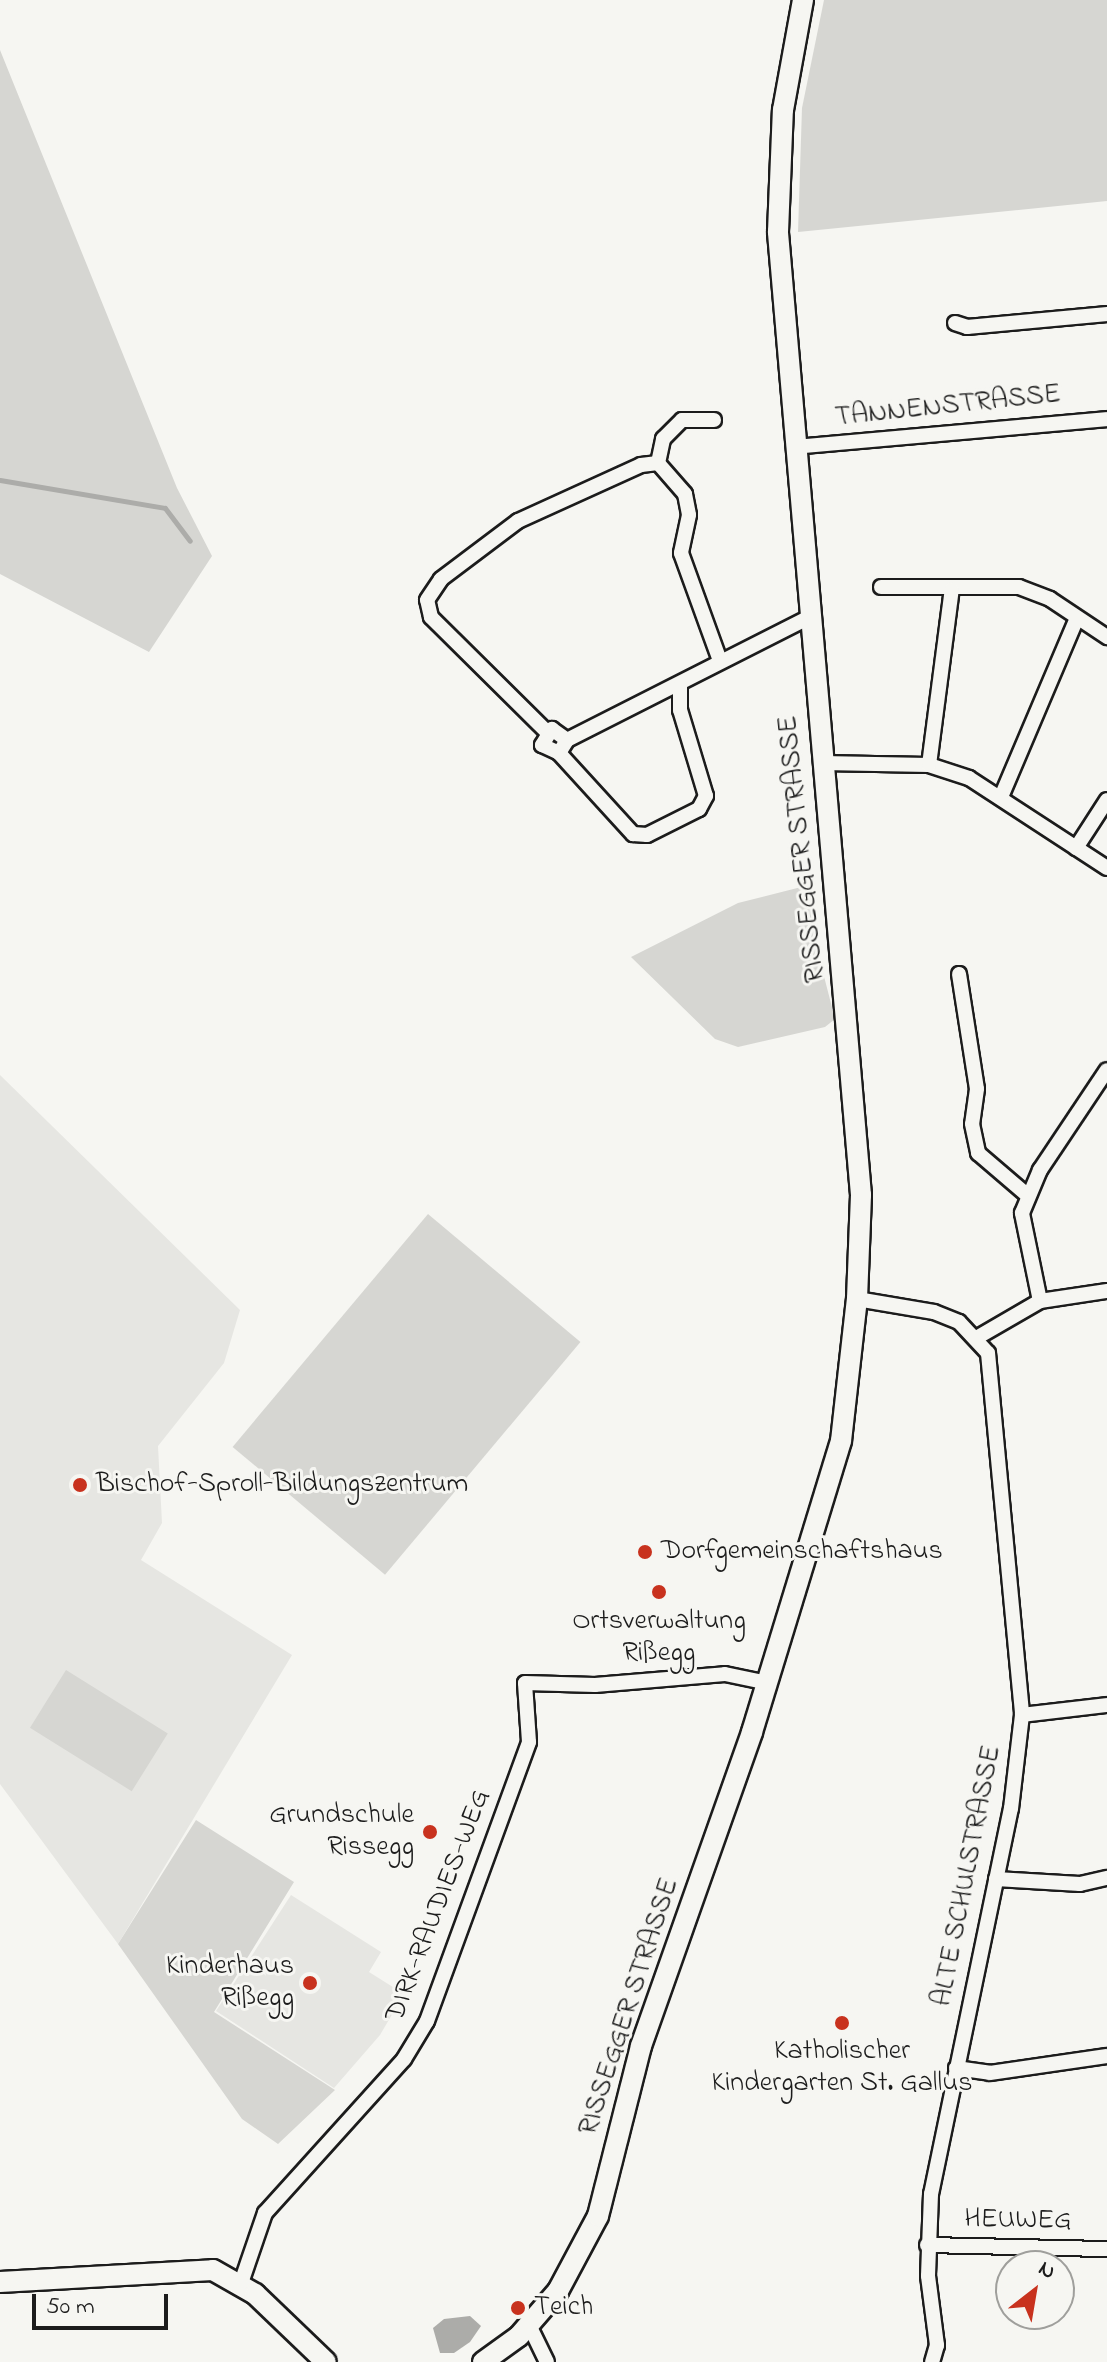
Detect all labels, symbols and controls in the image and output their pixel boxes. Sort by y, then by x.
street label: TANNENSTRASSE [834,378,1062,436]
street label: RISSEGGER STRASSE [772,714,834,984]
place label: Bischof-Sproll-Bildungszentrum [96,1468,468,1502]
marker: Bischof-Sproll-Bildungszentrum [71,1476,89,1494]
place label: Dorfgemeinschaftshaus [661,1535,943,1569]
marker: Dorfgemeinschaftshaus [636,1543,654,1561]
marker: Ortsverwaltung Rißegg [650,1583,668,1601]
place label: Ortsverwaltung Rißegg [572,1605,746,1671]
street label: ALTE SCHULSTRASSE [926,1743,1010,2009]
street label: DIRK-RAUDIES-WEG [379,1785,499,2027]
place label: Grundschule Rissegg [269,1799,414,1865]
marker: Grundschule Rissegg [421,1823,439,1841]
street label: RISSEGGER STRASSE [573,1874,687,2140]
place label: Kinderhaus Rißegg [166,1950,294,2016]
marker: Kinderhaus Rißegg [301,1974,319,1992]
marker: Katholischer Kindergarten St. Gallus [833,2014,851,2032]
place label: Katholischer Kindergarten St. Gallus [712,2035,972,2101]
street label: HEUWEG [964,2203,1072,2239]
north arrow [995,2250,1075,2330]
text: N [1032,2254,1061,2289]
scale bar [36,2278,172,2328]
text: 50 m [46,2290,95,2325]
place label: Teich [534,2291,593,2325]
marker: Teich [509,2299,527,2317]

